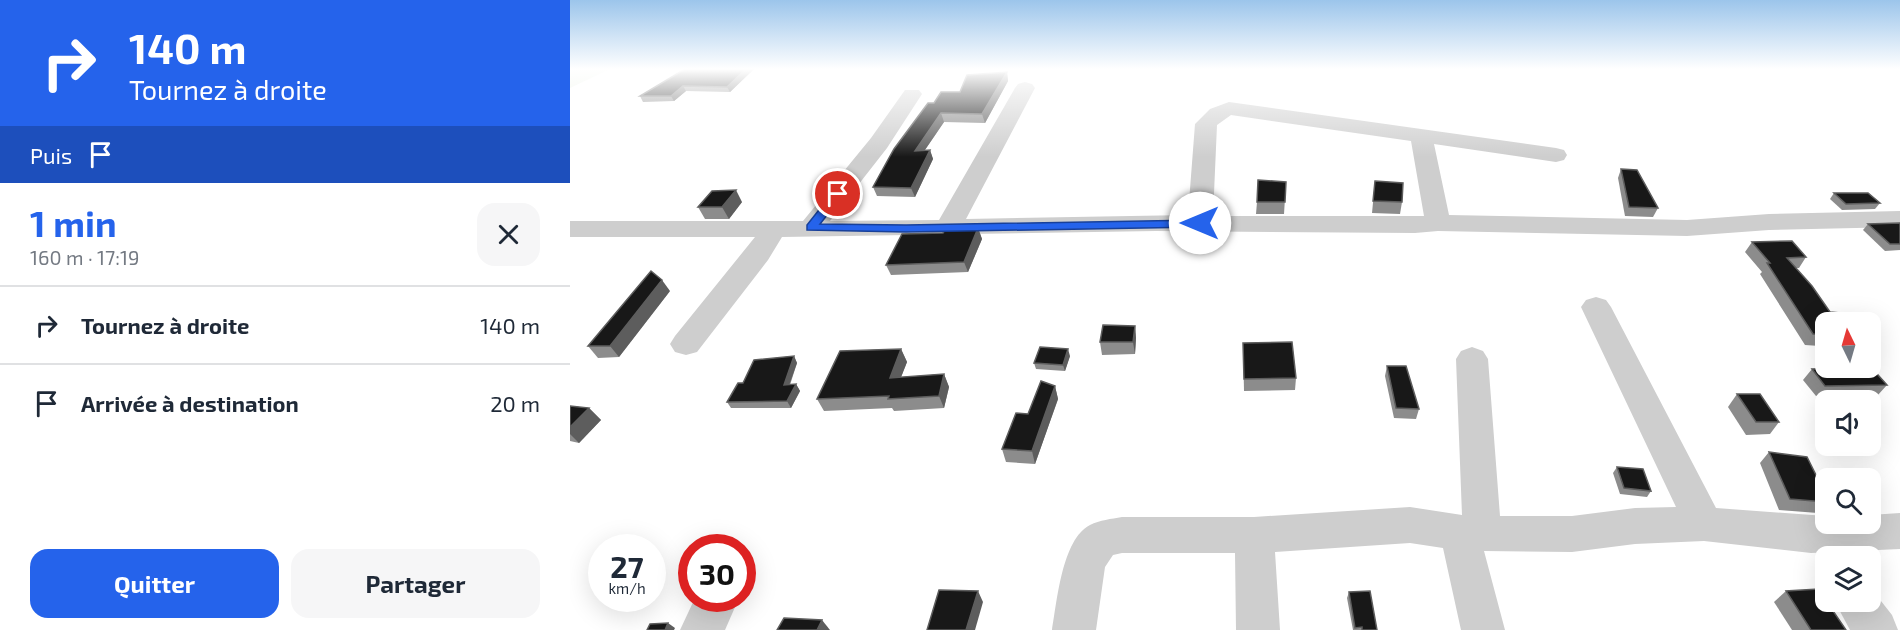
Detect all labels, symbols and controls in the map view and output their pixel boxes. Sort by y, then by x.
text: 140 m [129,22,246,72]
icon: right [30,24,108,102]
text: Tournez à droite [129,73,327,105]
icon: arrive [84,138,117,171]
text: Puis [30,142,72,168]
pin [812,168,863,219]
icon: arrive [821,177,854,210]
position arrow [1168,191,1232,255]
text: 1 min [30,201,117,244]
button: close [477,203,540,266]
text: 160 m · 17:19 [30,245,139,269]
icon: right [30,309,63,342]
text: Tournez à droite [81,312,250,338]
text: 140 m [480,312,540,338]
north arrow [1815,312,1881,378]
map controls [1815,312,1881,612]
icon: arrive [30,387,63,420]
text: Arrivée à destination [81,390,299,416]
text: 20 m [490,390,540,416]
button: sound [1815,390,1881,456]
button: search [1815,468,1881,534]
speed limit sign: 30 [678,534,756,612]
button: layers [1815,546,1881,612]
text: 27 [610,548,644,584]
button: Quitter [30,549,279,618]
button: Partager [291,549,540,618]
text: km/h [608,579,646,597]

